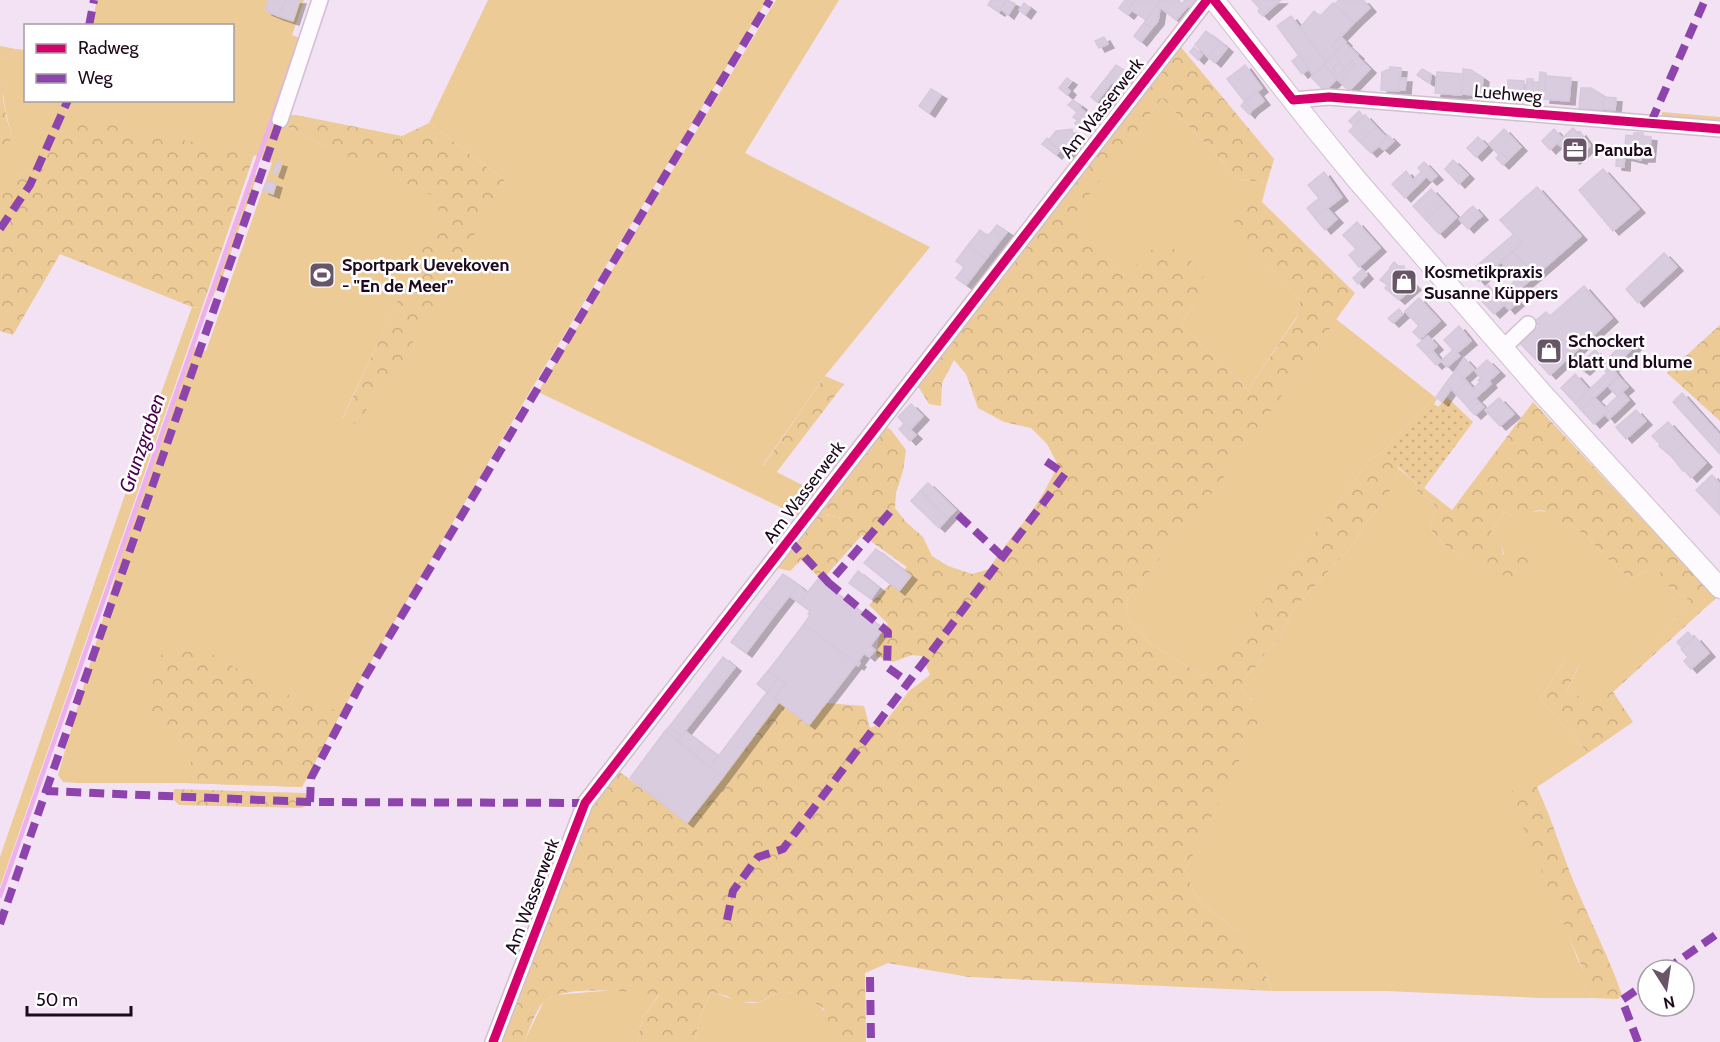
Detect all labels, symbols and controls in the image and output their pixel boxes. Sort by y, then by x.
legend [24,24,234,102]
text: Radweg [78,37,140,59]
street label: Am Wasserwerk [1056,53,1149,163]
text: Weg [78,67,114,89]
street label: Luehweg [1473,80,1544,108]
office icon: Panuba [1560,135,1590,165]
place label: Panuba [1594,139,1653,161]
place label: Sportpark Uevekoven - "En de Meer" [342,254,509,297]
sports icon: Sportpark Uevekoven - "En de Meer" [307,260,337,290]
place label: Kosmetikpraxis Susanne Küppers [1424,261,1559,304]
shop icon: Kosmetikpraxis Susanne Küppers [1389,267,1419,297]
place label: Schockert blatt und blume [1568,330,1692,373]
shop icon: Schockert blatt und blume [1534,336,1564,366]
water label: Grunzgraben [114,390,170,496]
street label: Am Wasserwerk [759,436,850,547]
street label: Am Wasserwerk [500,834,564,957]
north arrow [1636,958,1696,1018]
scale bar [27,979,130,1017]
text: 50 m [36,989,78,1011]
text: N [1662,992,1677,1013]

